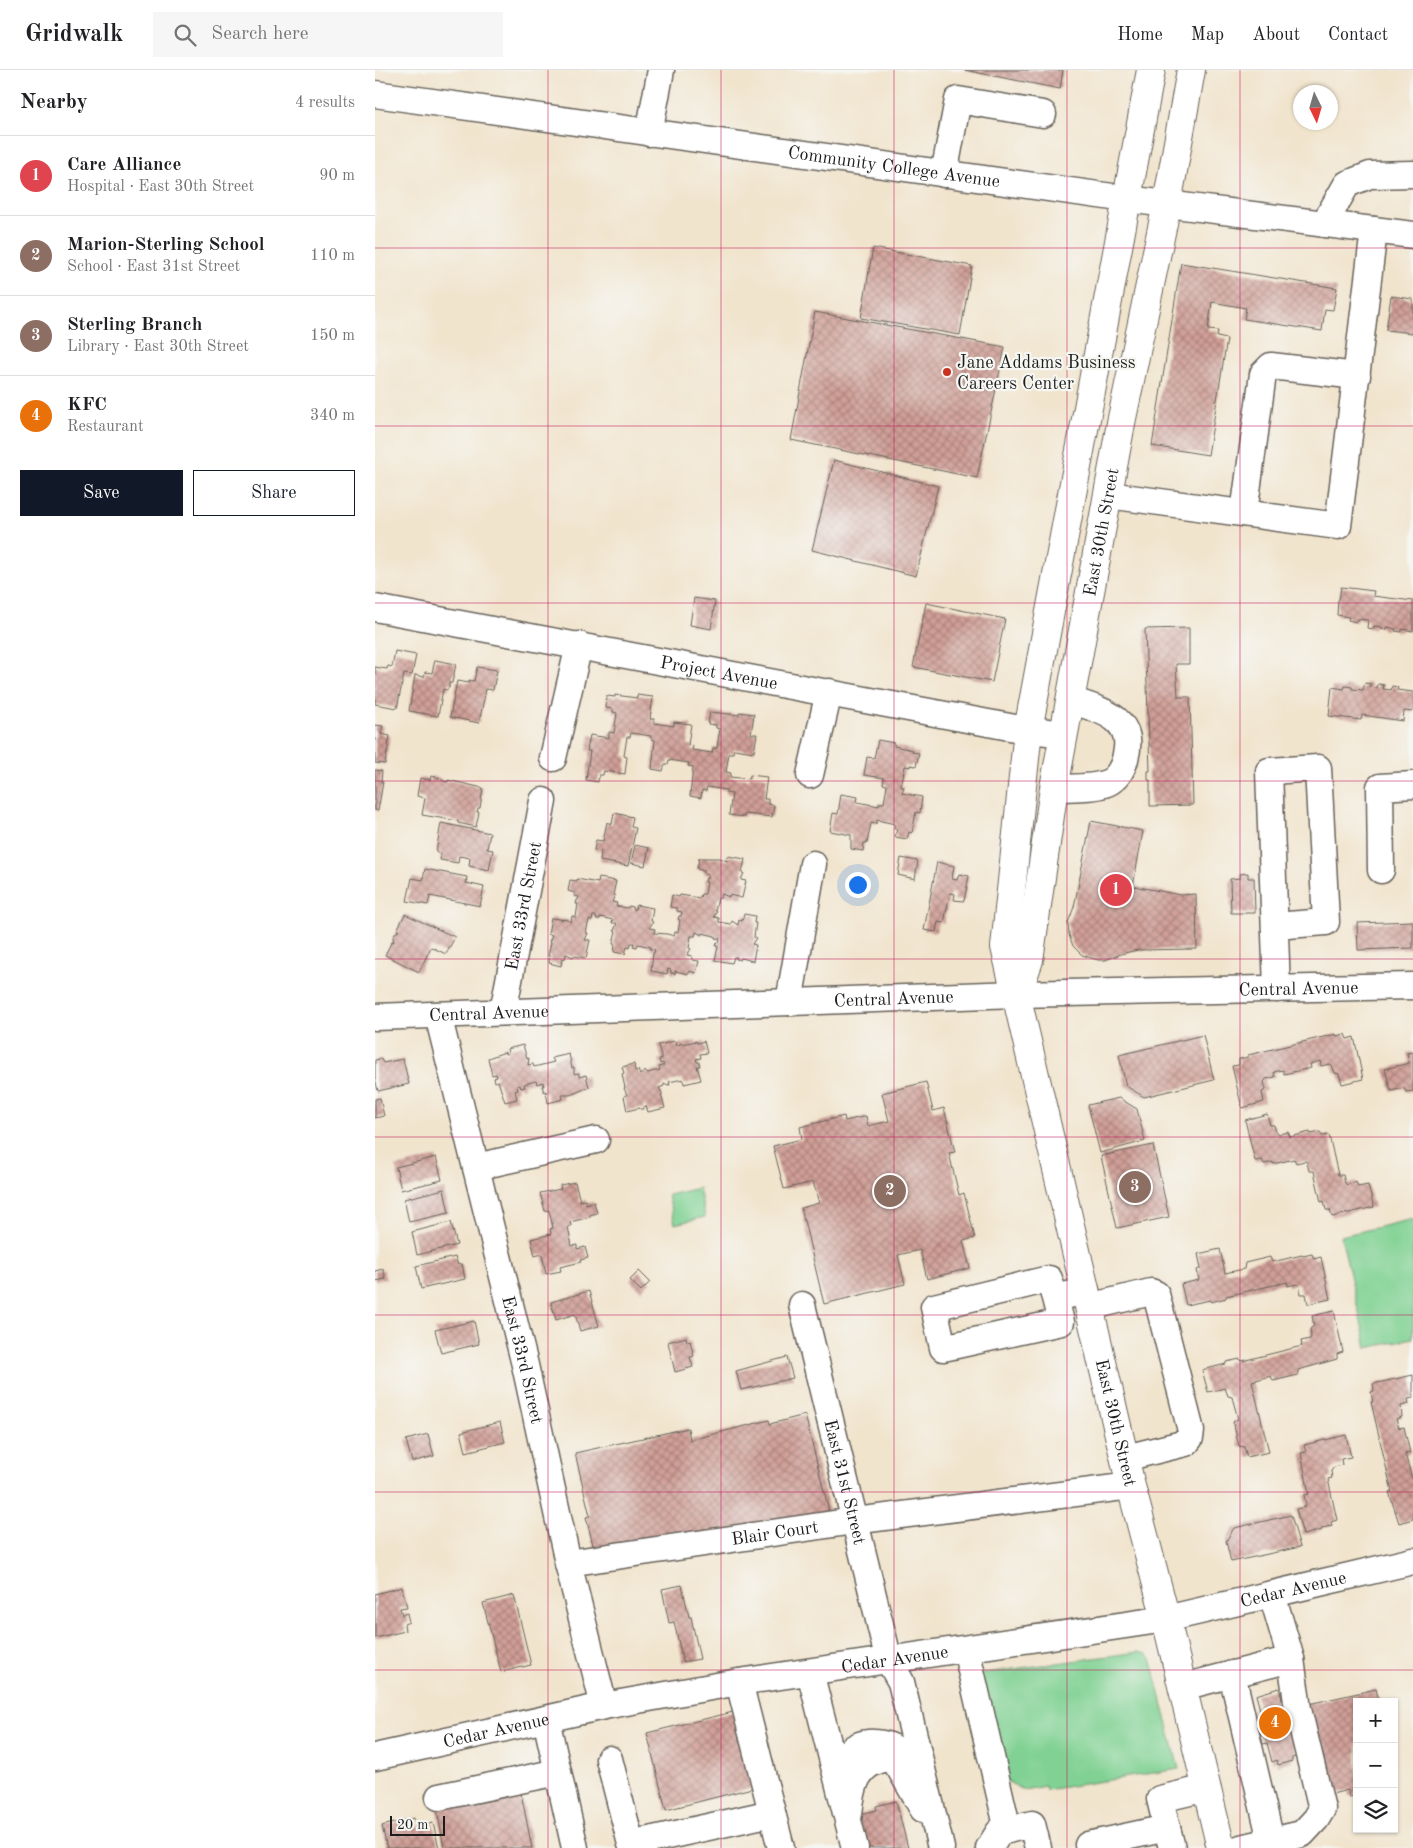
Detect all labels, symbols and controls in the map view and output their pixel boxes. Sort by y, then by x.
search box [153,12,503,57]
icon: search [171,21,199,49]
text: Gridwalk [25,23,123,47]
text: Search here [211,25,309,44]
text: Home [1117,26,1163,44]
text: Map [1191,26,1224,44]
text: About [1252,26,1300,44]
text: Contact [1328,26,1388,44]
north arrow [1293,85,1338,130]
text: Nearby [20,92,88,113]
text: 4 results [295,95,355,111]
street label: Community College Avenue [787,144,1001,191]
text: Care Alliance [67,156,181,175]
text: 1 [31,168,41,184]
text: 90 m [319,168,355,184]
text: Hospital · East 30th Street [67,179,254,195]
text: Marion-Sterling School [67,236,265,255]
text: 2 [31,248,41,264]
text: 110 m [310,248,355,264]
text: School · East 31st Street [67,259,240,275]
text: Sterling Branch [67,316,202,335]
text: 3 [31,328,41,344]
text: 150 m [310,328,355,344]
text: Library · East 30th Street [67,339,249,355]
place label: Jane Addams Business Careers Center [957,354,1136,393]
marker: Jane Addams Business Careers Center [941,366,953,378]
text: KFC [67,396,107,415]
text: 4 [31,408,41,424]
text: 340 m [310,408,355,424]
text: Restaurant [67,419,144,435]
street label: East 30th Street [1081,467,1123,598]
button: Save [20,470,183,516]
button: Share [193,470,355,516]
street label: Project Avenue [659,654,779,693]
street label: East 33rd Street [503,840,545,972]
pin: 1 [1100,871,1132,909]
your location [845,872,871,898]
street label: Central Avenue [1238,979,1359,1000]
street label: Central Avenue [834,988,954,1011]
street label: Central Avenue [429,1003,549,1025]
pin: 3 [1119,1168,1151,1206]
pin: 2 [874,1172,906,1210]
street label: East 33rd Street [498,1294,546,1426]
street label: East 30th Street [1092,1357,1139,1488]
street label: East 31st Street [820,1418,868,1547]
street label: Blair Court [730,1518,820,1549]
street label: Cedar Avenue [1239,1569,1348,1611]
street label: Cedar Avenue [840,1643,950,1677]
map controls [1353,1698,1398,1833]
button: + [1353,1698,1398,1743]
pin: 4 [1259,1704,1291,1742]
street label: Cedar Avenue [441,1710,551,1752]
button: − [1353,1743,1398,1788]
button: layers [1353,1788,1398,1833]
scale bar [390,1813,445,1836]
text: 20 m [397,1818,428,1832]

